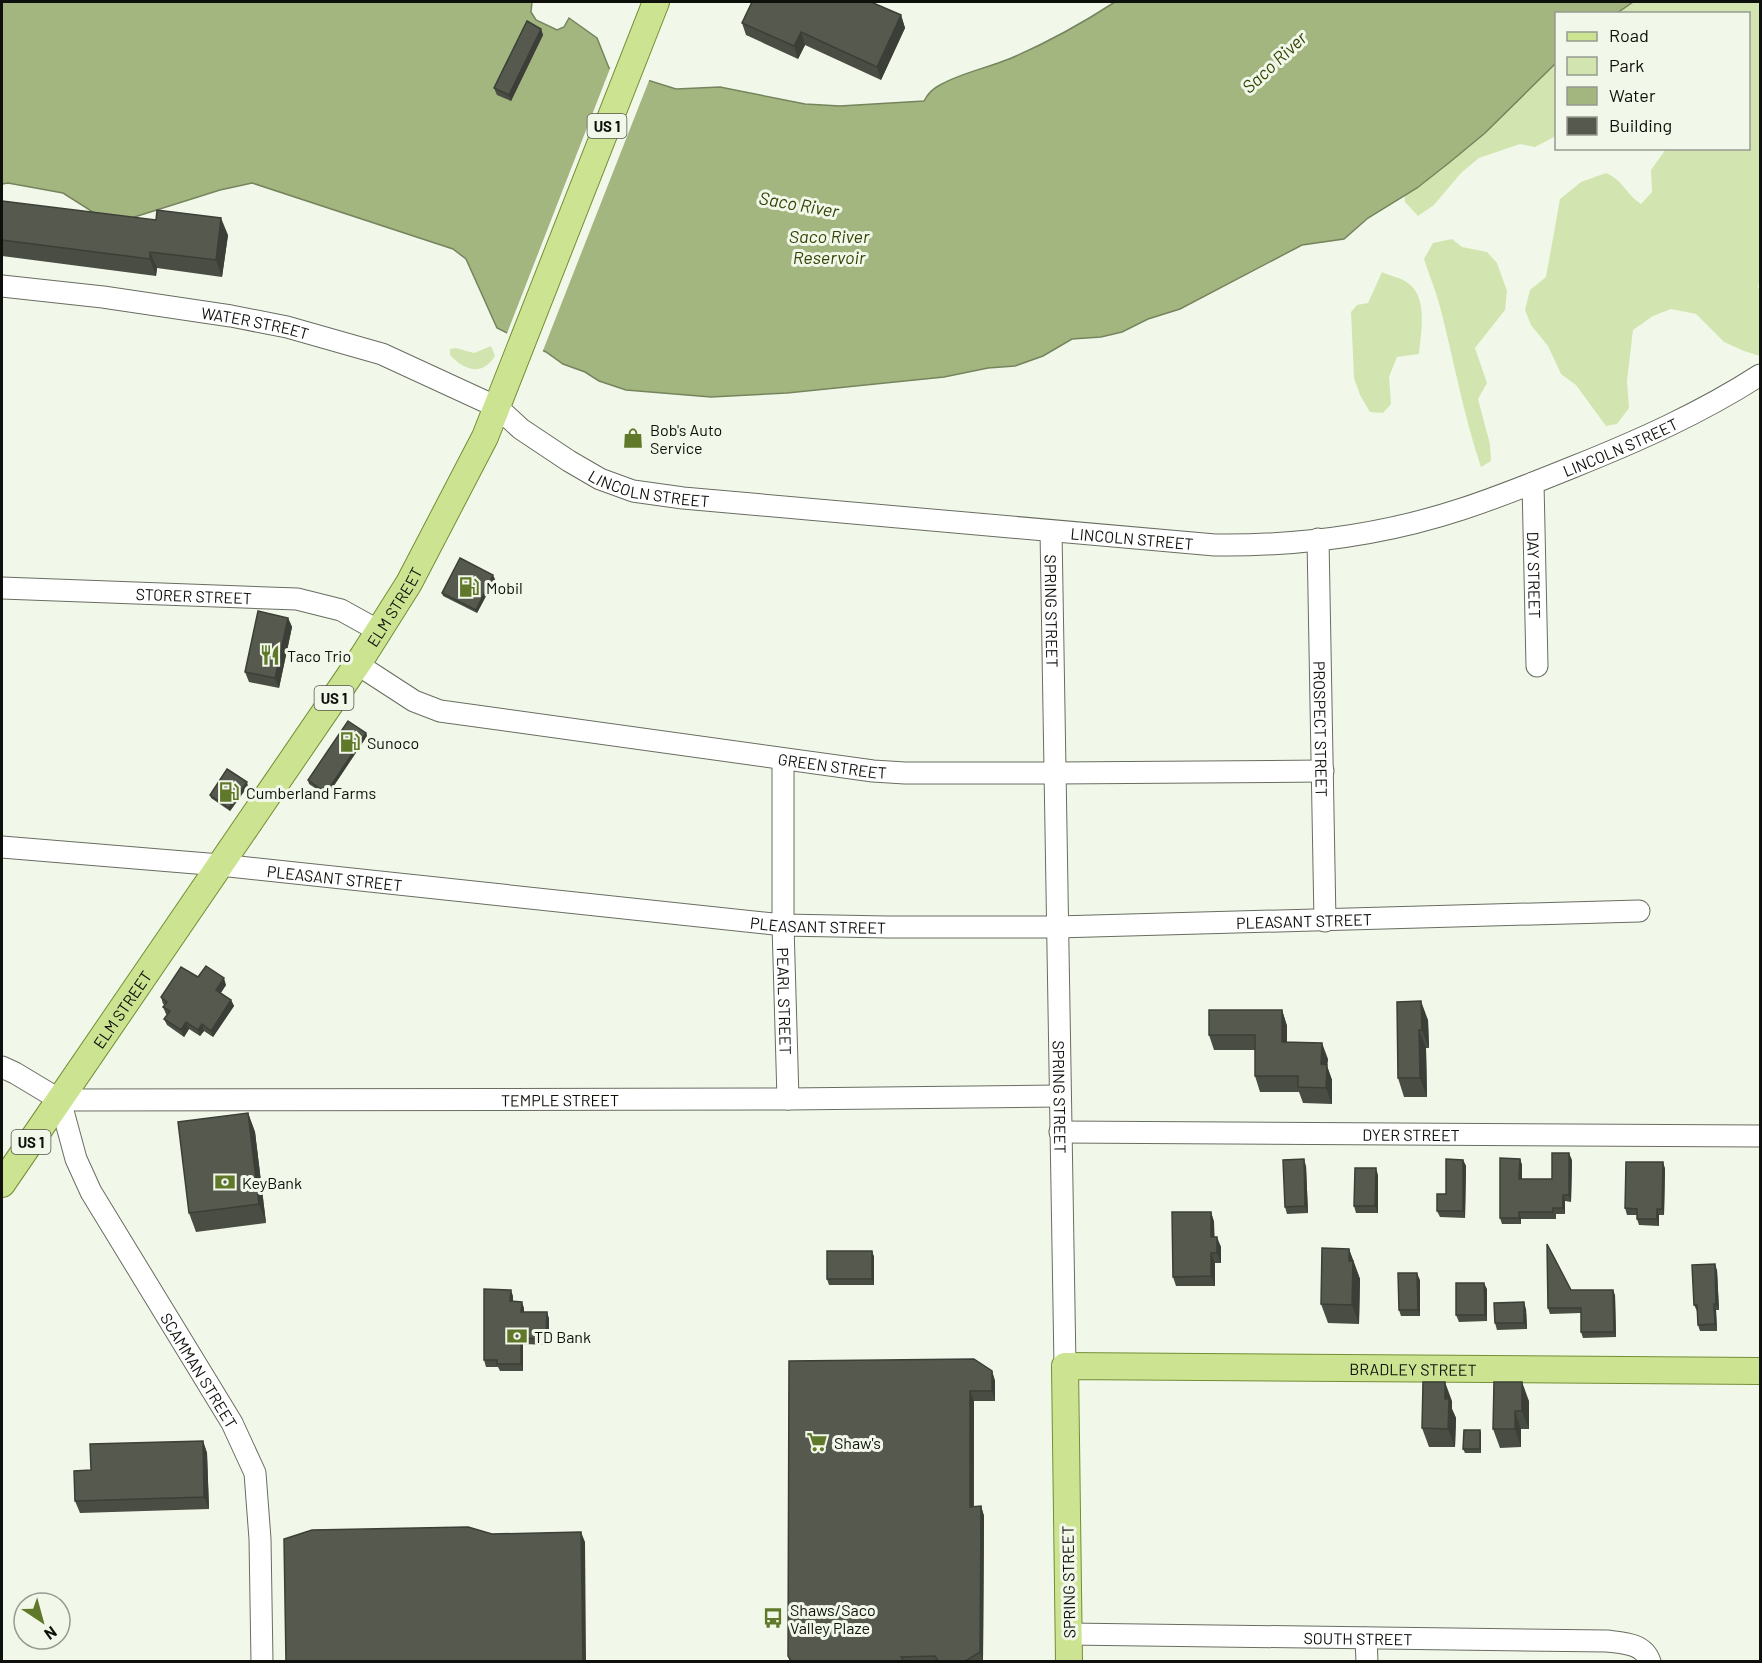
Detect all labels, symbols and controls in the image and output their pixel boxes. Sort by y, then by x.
legend [1555,12,1750,150]
text: Road [1609,24,1649,46]
water label: Saco River [1237,26,1311,98]
text: Park [1609,54,1644,76]
text: Water [1609,84,1656,106]
road number: US 1 [588,114,626,138]
text: Building [1609,114,1672,136]
water label: Saco River [757,186,841,222]
water label: Saco River Reservoir [789,225,870,268]
street label: WATER STREET [200,302,311,342]
street label: LINCOLN STREET [1560,413,1681,480]
place label: Bob's Auto Service [650,420,722,457]
shop icon: Bob's Auto Service [621,426,645,450]
street label: LINCOLN STREET [586,465,710,510]
street label: LINCOLN STREET [1070,523,1194,553]
street label: DAY STREET [1525,531,1545,619]
street label: SPRING STREET [1042,554,1063,668]
street label: ELM STREET [362,564,425,650]
fuel station icon: Mobil [457,575,481,599]
place label: Mobil [486,578,523,597]
street label: STORER STREET [135,583,252,607]
restaurant icon: Taco Trio [258,643,282,667]
place label: Taco Trio [287,646,351,665]
street label: PROSPECT STREET [1311,661,1332,797]
road number: US 1 [314,686,354,710]
fuel station icon: Sunoco [338,730,362,754]
place label: Sunoco [367,733,419,752]
street label: GREEN STREET [777,748,887,781]
fuel station icon: Cumberland Farms [217,780,241,804]
place label: Cumberland Farms [246,783,376,802]
street label: PLEASANT STREET [266,861,403,894]
street label: PLEASANT STREET [1236,909,1372,932]
street label: PLEASANT STREET [749,912,886,936]
street label: PEARL STREET [774,947,796,1055]
street label: ELM STREET [88,967,155,1051]
street label: SPRING STREET [1050,1040,1071,1154]
street label: TEMPLE STREET [501,1090,619,1109]
street label: DYER STREET [1362,1124,1460,1144]
road number: US 1 [12,1130,51,1154]
bank icon: KeyBank [213,1170,237,1194]
place label: KeyBank [242,1173,302,1192]
street label: SCAMMAN STREET [157,1309,242,1431]
bank icon: TD Bank [505,1324,529,1348]
place label: TD Bank [534,1327,591,1346]
street label: BRADLEY STREET [1349,1359,1477,1378]
supermarket icon: Shaw's [805,1430,829,1454]
place label: Shaw's [834,1433,881,1452]
street label: SPRING STREET [1058,1525,1078,1639]
north arrow [12,1591,72,1651]
place label: Shaws/Saco Valley Plaze [790,1600,876,1637]
bus stop icon: Shaws/Saco Valley Plaze [761,1606,785,1630]
text: N [41,1623,61,1644]
street label: SOUTH STREET [1303,1628,1413,1648]

